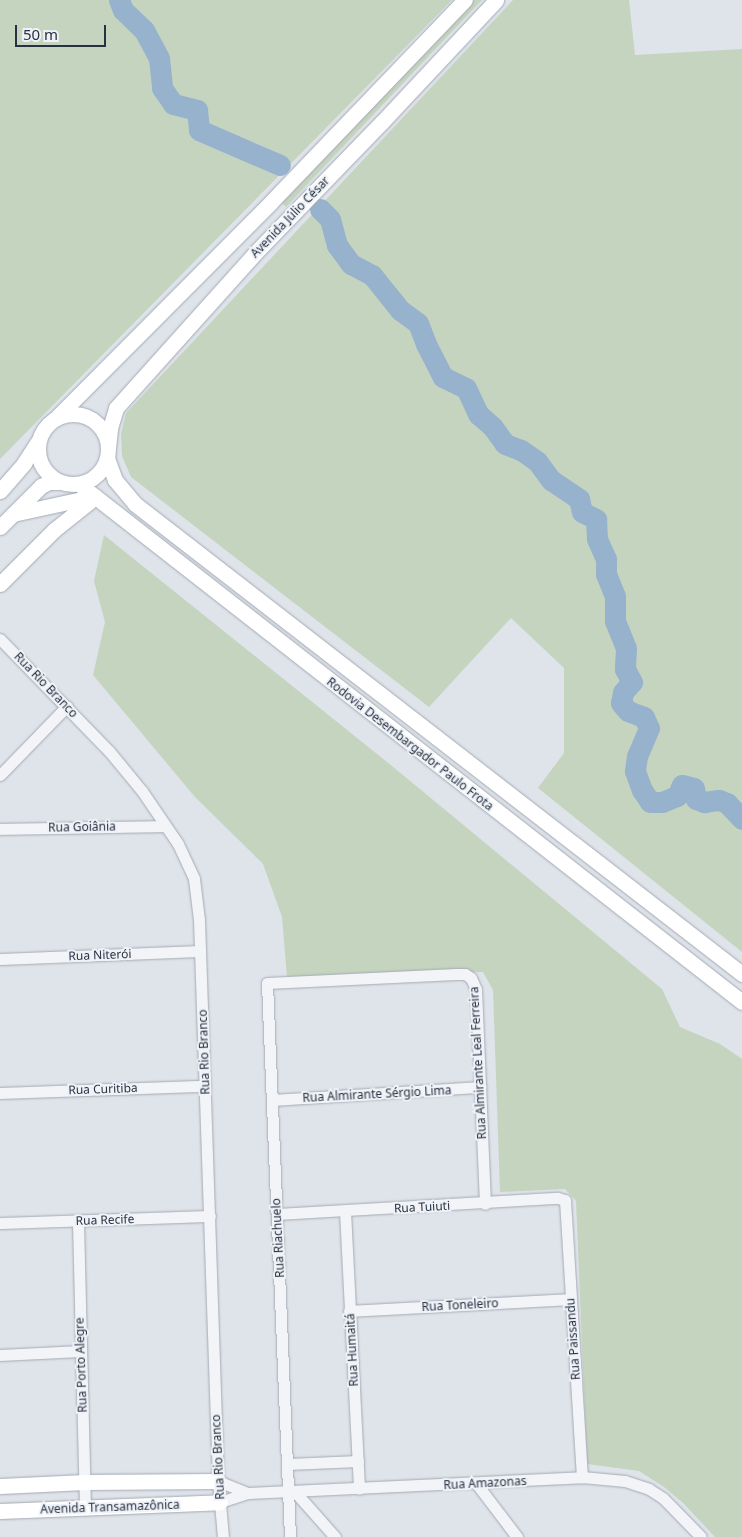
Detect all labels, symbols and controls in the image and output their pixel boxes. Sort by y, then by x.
scale bar [18,15,109,47]
text: 50 m [23,24,58,44]
street label: Avenida Júlio César [248,173,332,261]
street label: Rua Rio Branco [11,649,81,721]
street label: Rodovia Desembargador Paulo Frota [324,674,496,814]
street label: Rua Goiânia [48,819,116,835]
street label: Rua Niterói [68,947,132,963]
street label: Rua Almirante Leal Ferreira [467,986,489,1140]
street label: Rua Rio Branco [195,1009,213,1095]
street label: Rua Curitiba [68,1081,138,1097]
street label: Rua Almirante Sérgio Lima [302,1083,452,1105]
street label: Rua Riachuelo [269,1198,287,1278]
street label: Rua Tuiuti [394,1198,450,1216]
street label: Rua Recife [75,1212,135,1228]
street label: Rua Toneleiro [421,1296,499,1314]
street label: Rua Paissandu [563,1297,583,1381]
street label: Rua Humaitá [343,1313,361,1387]
street label: Rua Porto Alegre [72,1317,90,1413]
street label: Rua Rio Branco [209,1414,227,1500]
street label: Rua Amazonas [443,1474,527,1492]
street label: Avenida Transamazônica [40,1497,180,1517]

